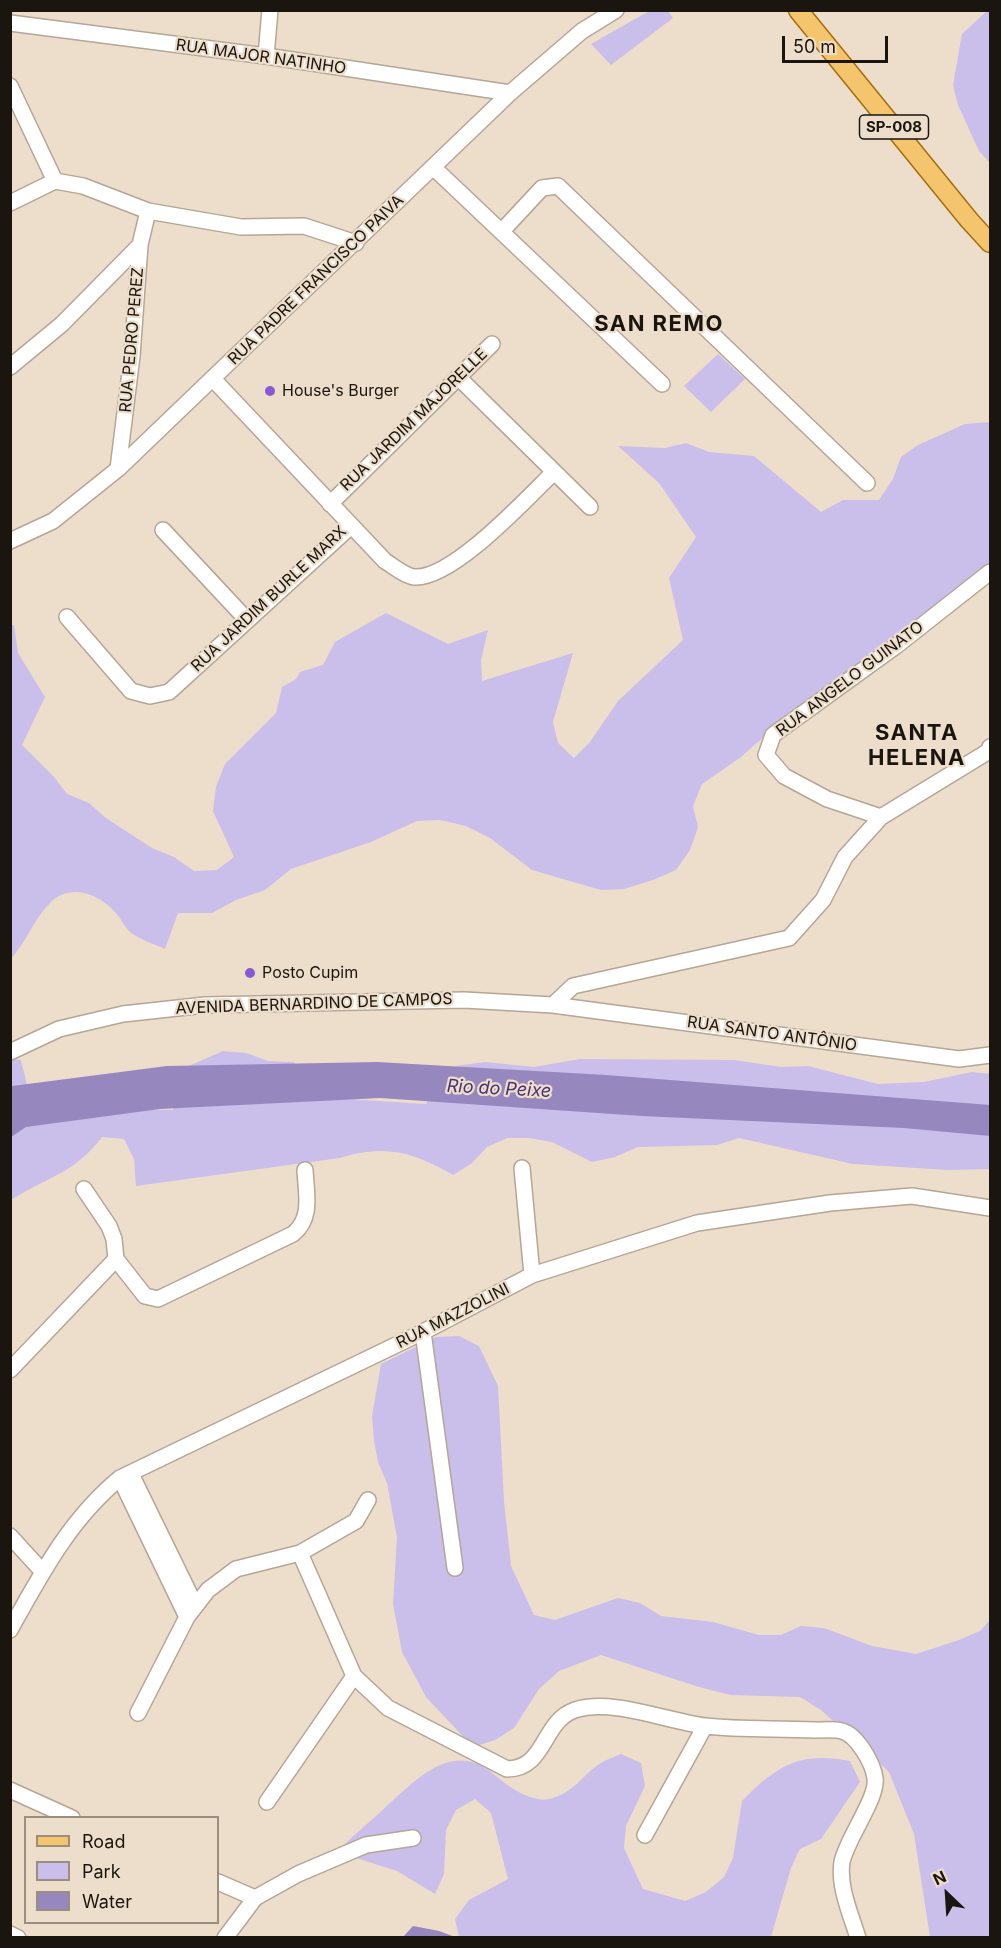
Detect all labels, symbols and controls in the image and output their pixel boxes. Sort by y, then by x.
scale bar [785,24,892,62]
street label: RUA MAJOR NATINHO [175,36,347,78]
text: 50 m [793,36,836,57]
road number: SP-008 [860,115,928,139]
street label: RUA PADRE FRANCISCO PAIVA [224,191,408,369]
street label: RUA PEDRO PEREZ [116,267,148,413]
district label: SAN REMO [594,311,724,337]
street label: RUA JARDIM MAJORELLE [337,345,491,495]
place label: House's Burger [282,381,399,401]
marker: House's Burger [263,384,277,398]
street label: RUA JARDIM BURLE MARX [188,522,350,676]
street label: RUA ANGELO GUINATO [773,617,927,741]
district label: SANTA HELENA [868,720,966,772]
place label: Posto Cupim [262,963,358,983]
marker: Posto Cupim [243,966,257,980]
street label: AVENIDA BERNARDINO DE CAMPOS [175,990,453,1018]
street label: RUA SANTO ANTÔNIO [686,1013,858,1055]
water label: Rio do Peixe [446,1075,552,1103]
street label: RUA MAZZOLINI [393,1279,513,1353]
legend [24,1816,219,1924]
text: Road [82,1831,125,1852]
text: Park [82,1861,121,1882]
north arrow [917,1864,977,1924]
text: N [930,1866,949,1889]
text: Water [82,1891,132,1912]

